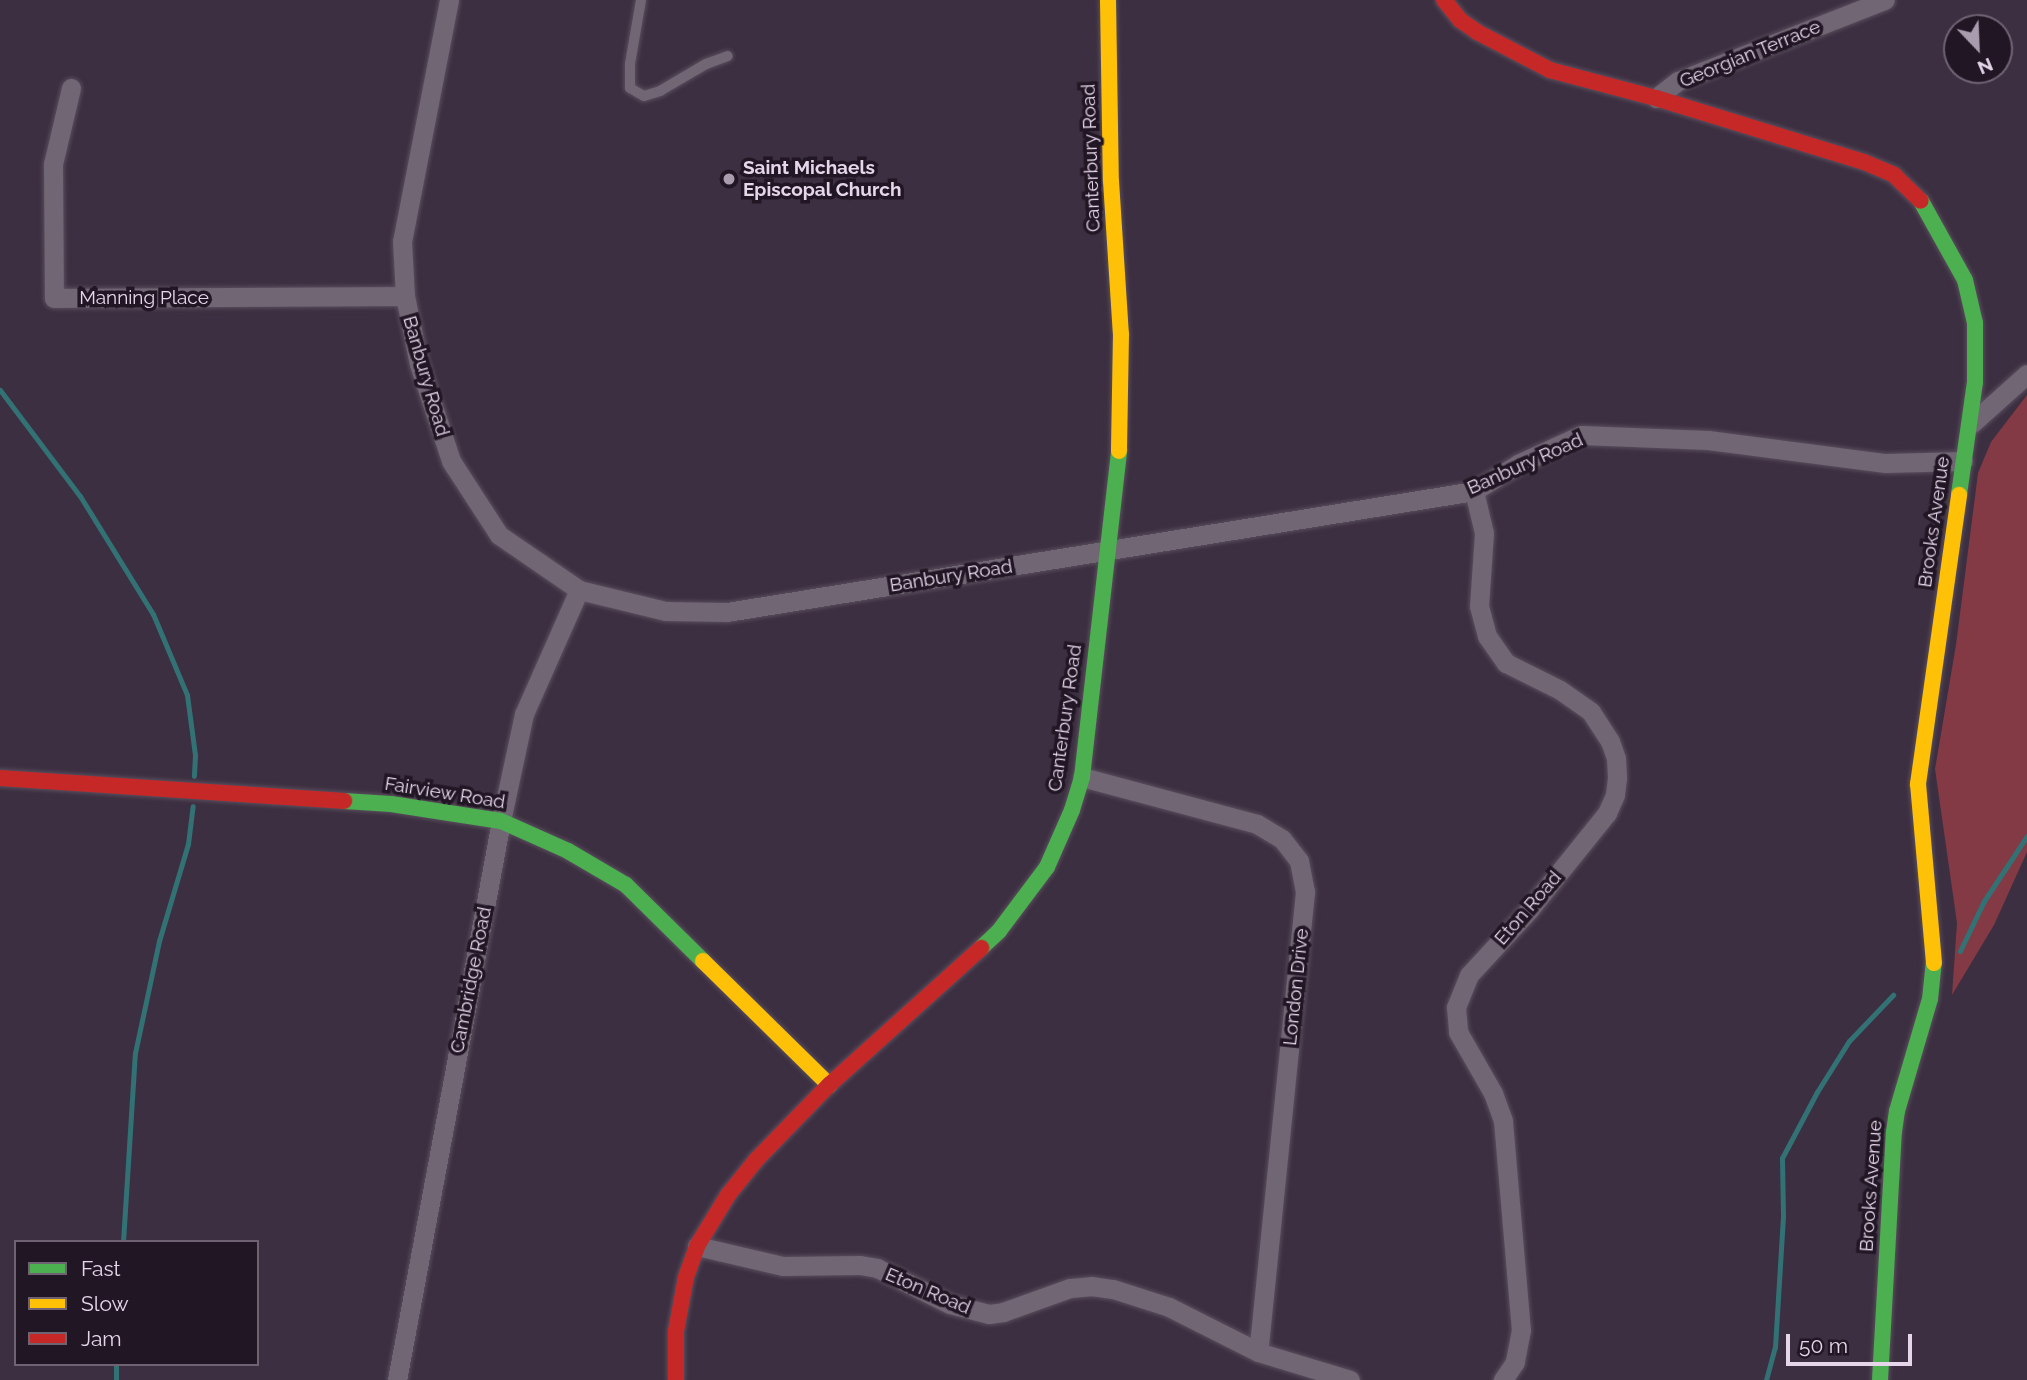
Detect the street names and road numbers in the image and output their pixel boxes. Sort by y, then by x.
street label: Georgian Terrace [1676,15,1824,93]
street label: Canterbury Road [1077,83,1105,233]
street label: Manning Place [79,287,209,309]
street label: Banbury Road [398,313,454,439]
street label: Banbury Road [1464,428,1586,500]
street label: Brooks Avenue [1913,455,1955,589]
street label: Banbury Road [888,555,1014,597]
street label: Canterbury Road [1043,643,1087,793]
street label: Fairview Road [383,772,507,814]
street label: Eton Road [1490,866,1566,950]
street label: Cambridge Road [446,905,496,1055]
street label: London Drive [1279,927,1313,1047]
street label: Brooks Avenue [1855,1119,1887,1253]
street label: Eton Road [882,1263,974,1319]

